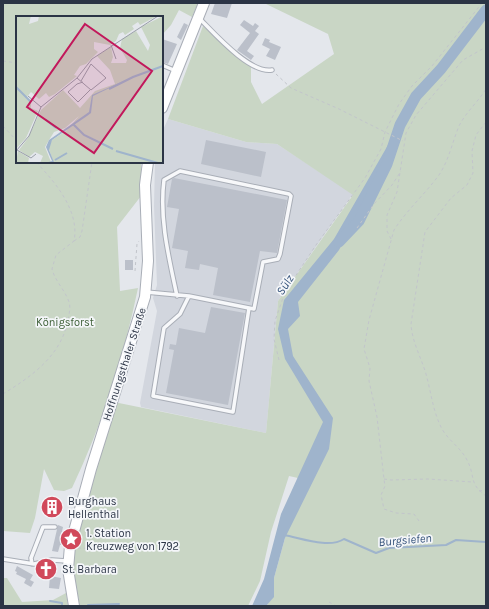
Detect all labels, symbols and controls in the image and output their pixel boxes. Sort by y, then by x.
inset map [16,16,163,163]
water label: Sülz [273,272,297,298]
street label: Hoffnungsthaler Straße [100,306,149,422]
park label: Königsforst [36,316,94,329]
building icon: Burghaus Hellenthal [39,494,65,520]
place label: Burghaus Hellenthal [68,495,119,521]
place icon: 1. Station Kreuzweg von 1792 [58,526,84,552]
place label: 1. Station Kreuzweg von 1792 [86,527,179,553]
water label: Burgsiefen [378,531,432,549]
church icon: St. Barbara [33,556,59,582]
place label: St. Barbara [62,563,117,576]

